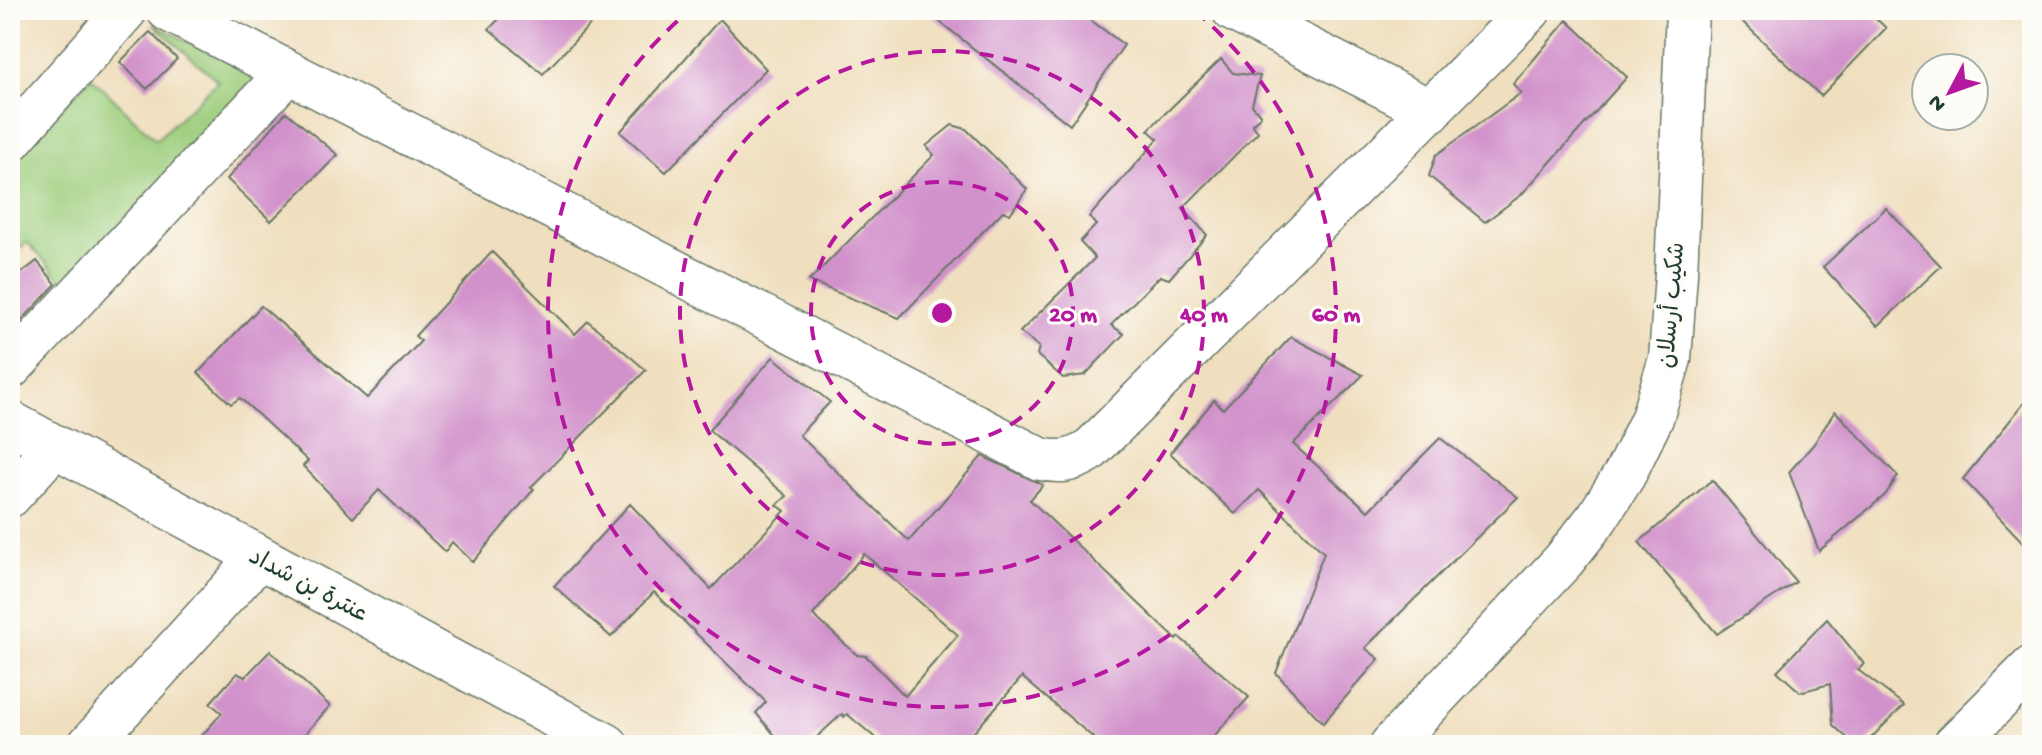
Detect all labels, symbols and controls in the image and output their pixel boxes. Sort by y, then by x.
north arrow [1910,52,1990,132]
text: N [1923,89,1952,116]
street label: شكيب أرسلان [1650,241,1693,370]
centre of rings [928,299,956,327]
text: 20 m [1049,302,1097,331]
text: 40 m [1179,302,1228,331]
text: 60 m [1312,302,1360,331]
street label: عنترة بن شداد [243,544,372,631]

